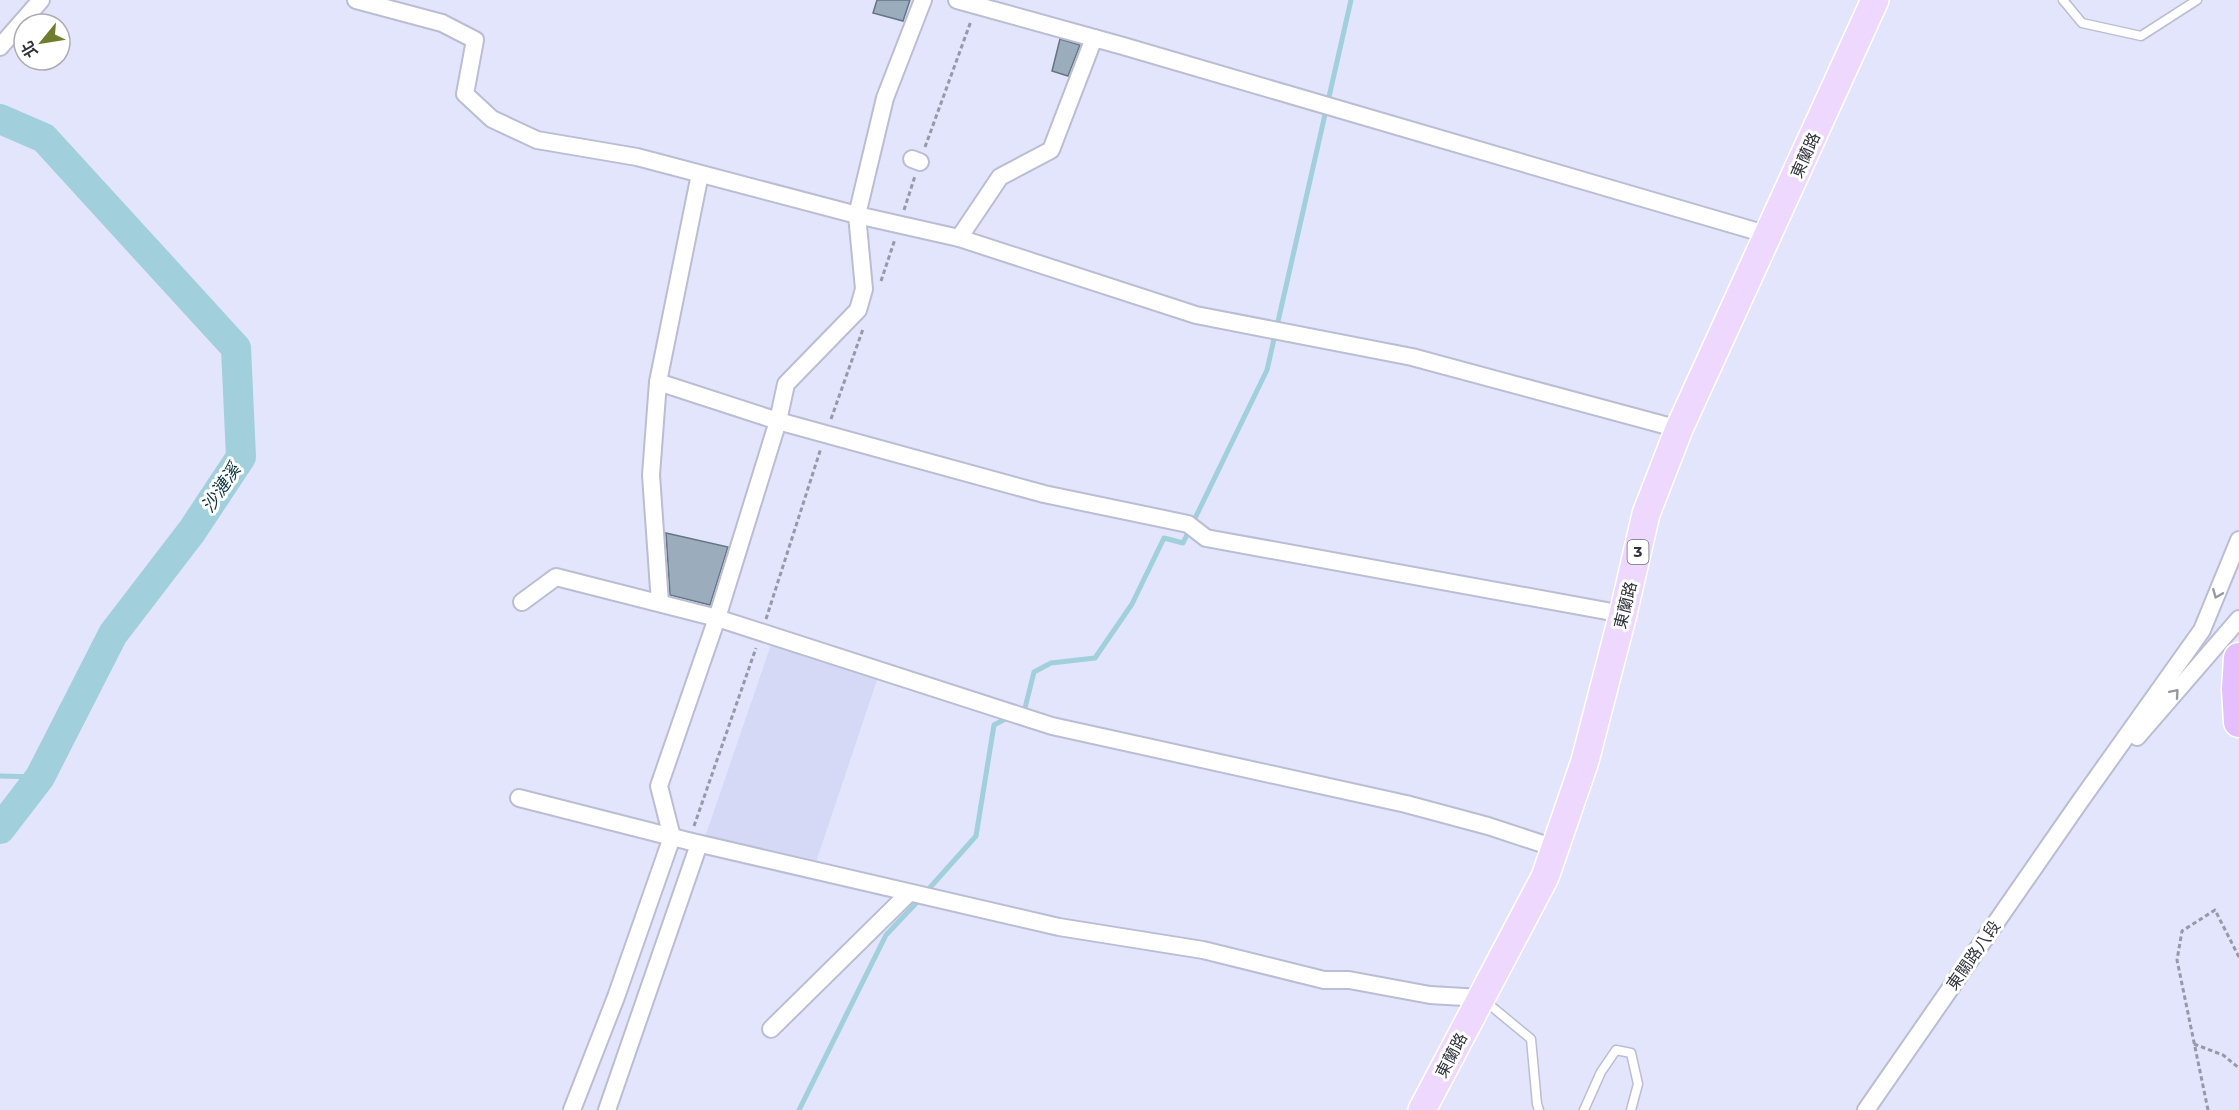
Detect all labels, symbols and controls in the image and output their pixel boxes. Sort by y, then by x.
north arrow [12,12,72,72]
text: 北 [17,38,42,61]
street label: 東蘭路 [1787,129,1824,181]
water label: 沙漣溪 [197,457,247,517]
road number: 3 [1628,540,1648,564]
street label: 東蘭路 [1610,580,1641,631]
one-way arrow [2212,588,2224,599]
one-way arrow [2168,689,2179,700]
street label: 東關路八段 [1943,917,2004,994]
street label: 東蘭路 [1432,1030,1471,1081]

